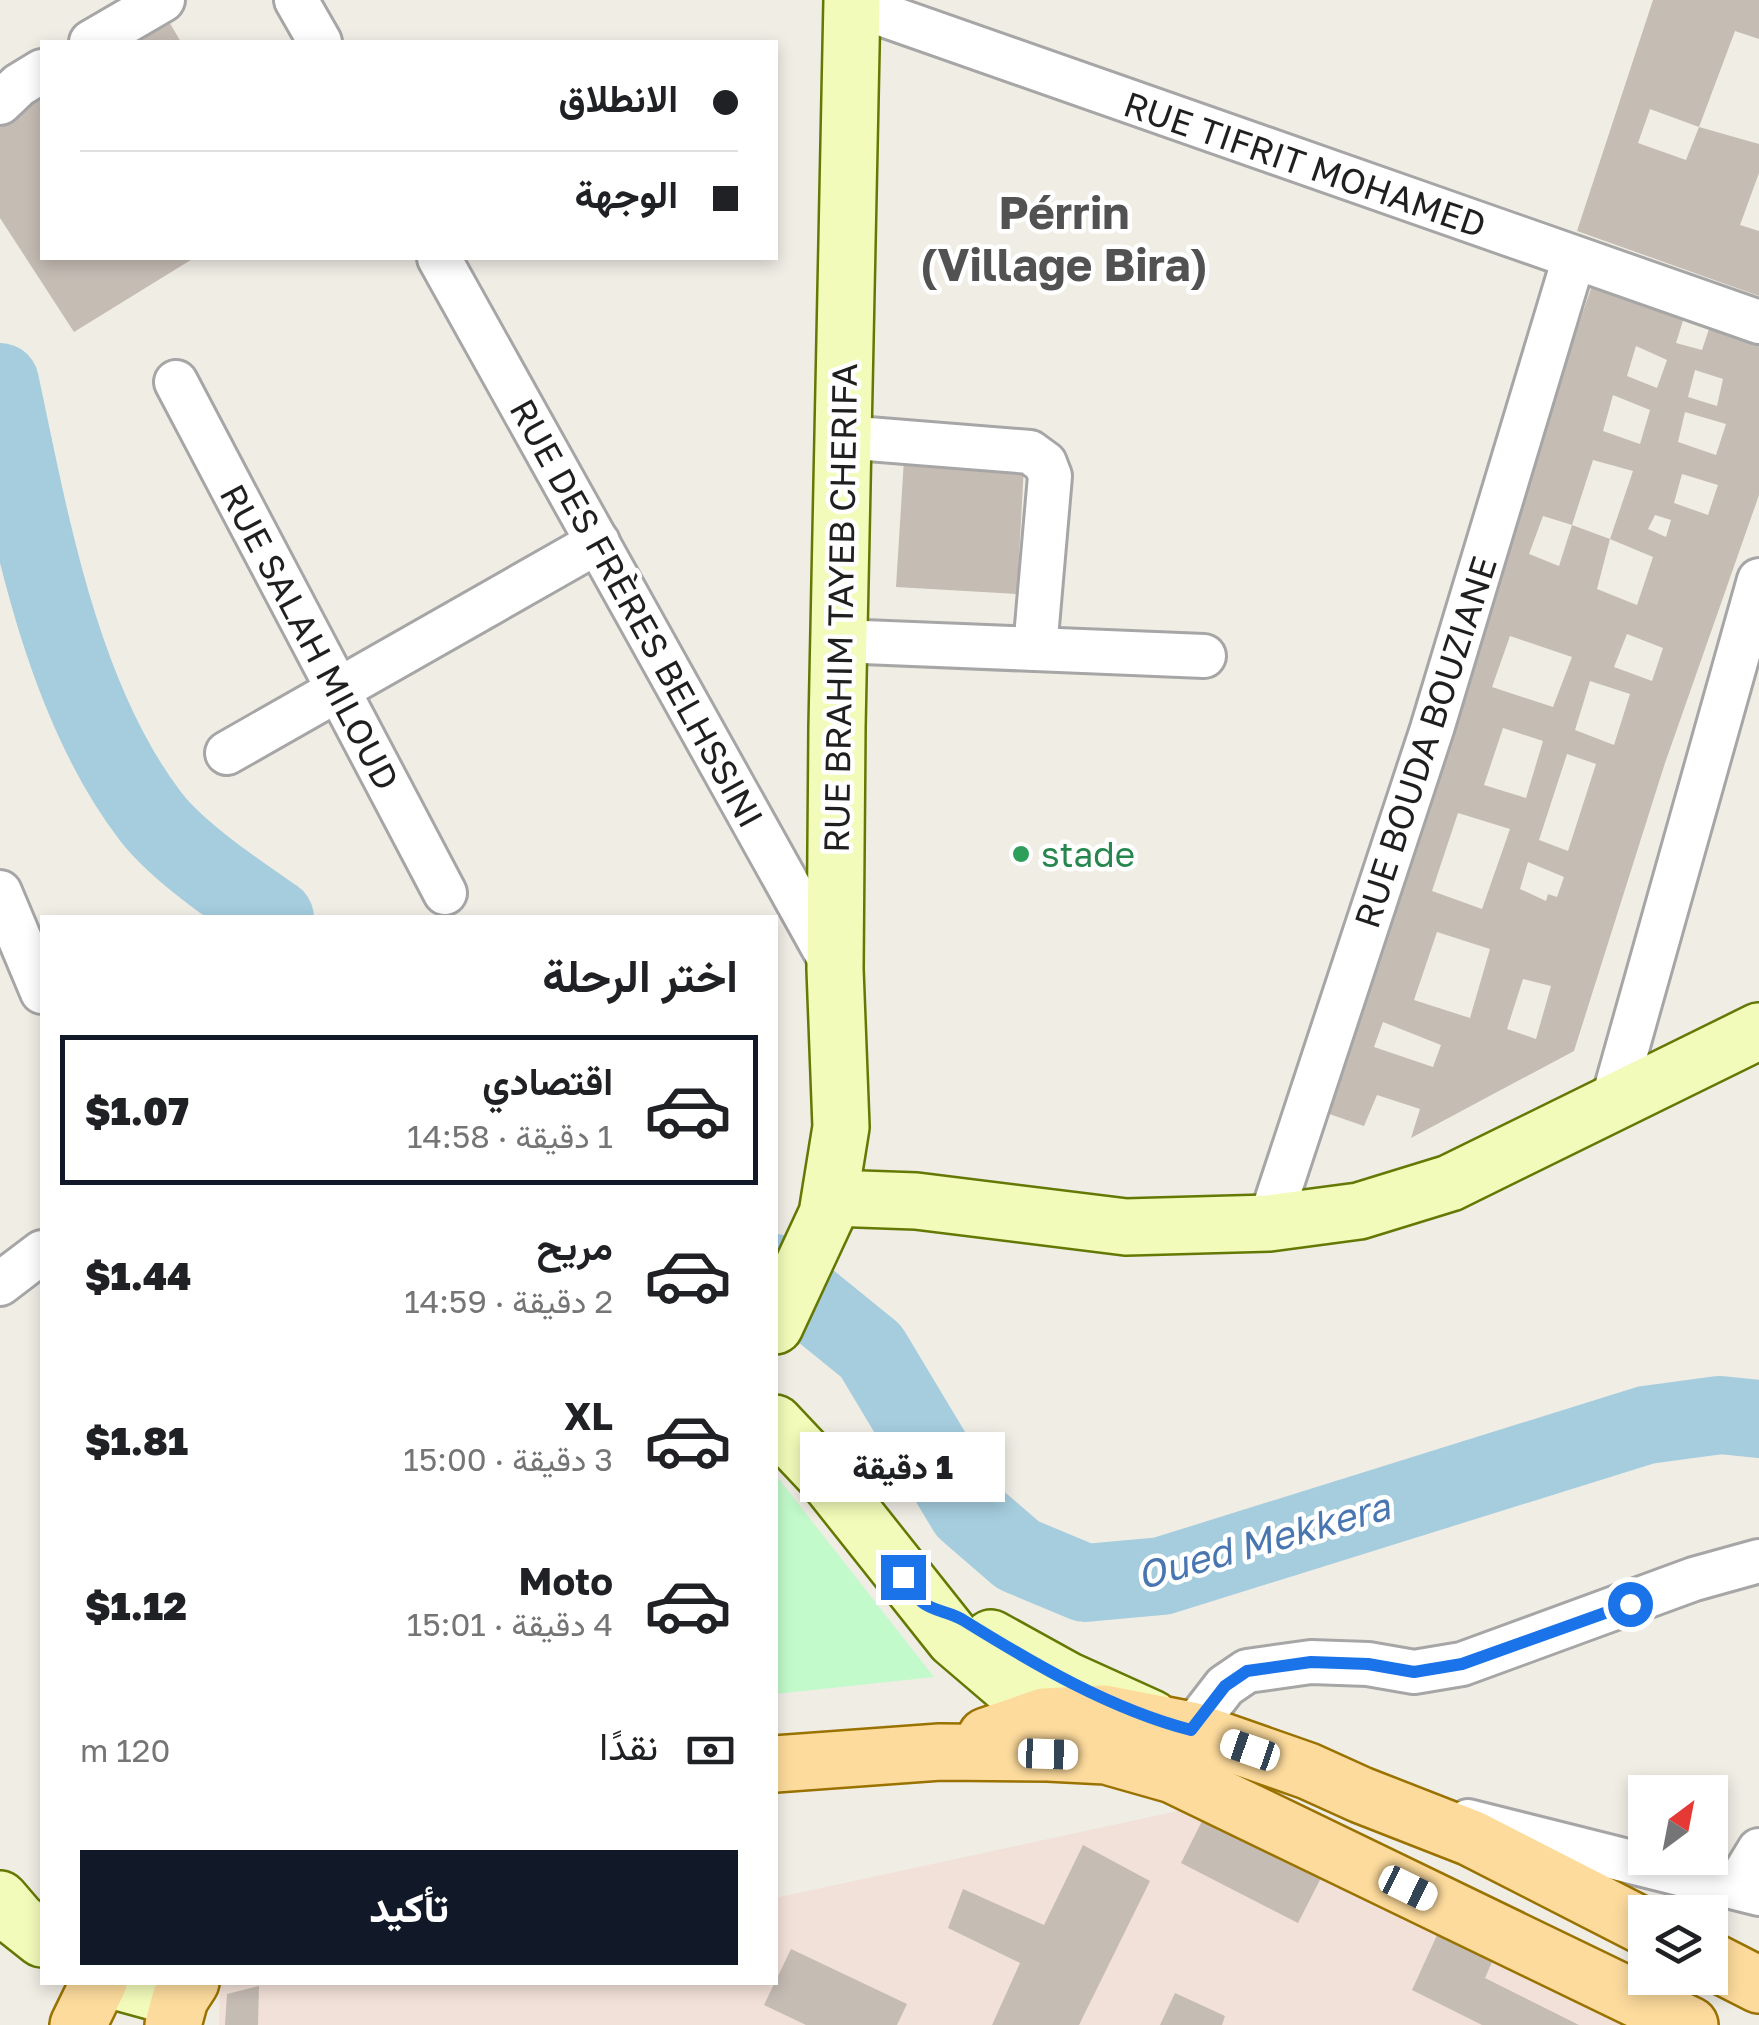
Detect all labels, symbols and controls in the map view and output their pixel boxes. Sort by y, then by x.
text: الانطلاق [559,75,678,120]
street label: RUE TIFRIT MOHAMED [1119,82,1491,246]
text: الوجهة [575,171,678,216]
district label: Pérrin (Village Bira) [920,185,1208,291]
street label: RUE BRAHIM TAYEB CHERIFA [815,363,865,853]
street label: RUE DES FRÈRES BELHSSINI [502,392,772,834]
street label: RUE SALAH MILOUD [212,477,408,797]
street label: RUE BOUDA BOUZIANE [1345,551,1505,933]
place label: stade [1041,833,1135,875]
marker: stade [1010,843,1032,865]
text: اختر الرحلة [542,948,738,1002]
text: اقتصادي [482,1058,613,1103]
icon: car [643,1065,733,1155]
text: $1.07 [85,1088,189,1133]
text: 1 دقيقة · 14:58 [407,1117,613,1155]
text: مريح [537,1223,613,1268]
icon: car [643,1230,733,1320]
text: $1.44 [85,1253,191,1298]
text: 2 دقيقة · 14:59 [404,1282,613,1320]
text: XL [564,1393,613,1438]
icon: car [643,1395,733,1485]
text: $1.81 [85,1418,188,1463]
callout: 1 دقيقة [800,1432,1006,1502]
text: 3 دقيقة · 15:00 [403,1440,613,1478]
text: 1 دقيقة [852,1448,953,1486]
water label: Oued Mekkera [1131,1482,1396,1598]
route end [881,1555,926,1600]
text: Moto [519,1558,613,1603]
icon: car [643,1560,733,1650]
route start [1608,1582,1653,1627]
text: $1.12 [85,1583,187,1628]
text: 4 دقيقة · 15:01 [407,1605,613,1643]
text: نقدًا [599,1723,658,1768]
icon: cash [683,1723,738,1778]
car [1217,1726,1283,1774]
text: 120 m [80,1731,170,1769]
car [1017,1738,1079,1770]
north arrow [1628,1775,1728,1875]
map controls [1628,1775,1728,1995]
button: تأكيد [80,1850,738,1965]
car [1374,1861,1442,1915]
button: layers [1628,1895,1728,1995]

